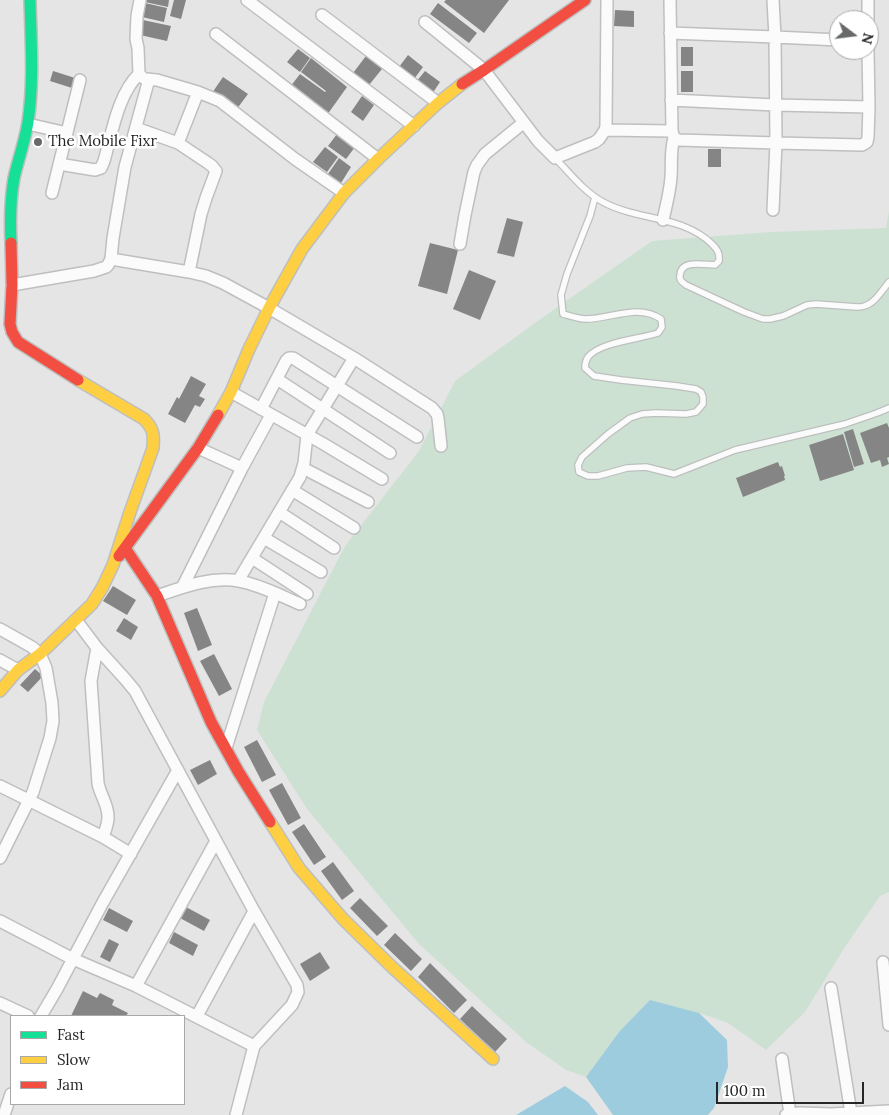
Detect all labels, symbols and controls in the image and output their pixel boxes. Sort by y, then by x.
north arrow [829,10,879,60]
text: N [857,31,878,46]
place label: The Mobile Fixr [48,133,157,151]
marker: The Mobile Fixr [32,136,44,148]
legend [10,1015,185,1105]
text: Fast [57,1025,85,1044]
text: Slow [57,1050,90,1069]
scale bar [719,1072,866,1104]
text: Jam [57,1075,84,1094]
text: 100 m [724,1081,765,1100]

